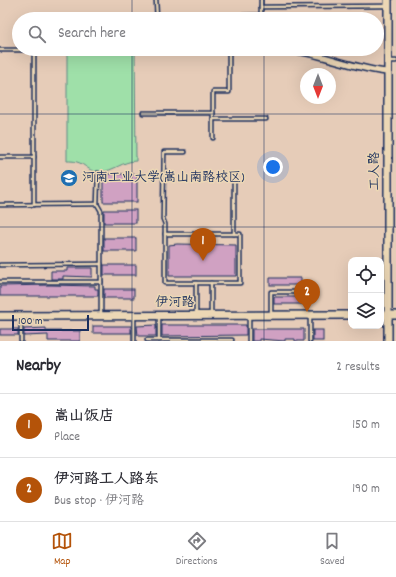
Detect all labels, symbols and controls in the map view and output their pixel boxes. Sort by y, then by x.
search box [12,12,384,56]
icon: search [26,23,48,45]
text: Search here [58,23,126,45]
north arrow [300,68,336,104]
street label: 工人路 [366,151,385,191]
your location [263,157,283,177]
school or university icon: 河南工业大学(嵩山南路校区) [59,168,79,188]
place label: 河南工业大学(嵩山南路校区) [82,169,245,188]
pin: 1 [190,228,216,261]
map controls [348,257,384,329]
button: locate [348,257,384,293]
pin: 2 [294,279,320,312]
button: layers [348,293,384,329]
street label: 伊河路 [155,294,195,313]
scale bar [12,313,89,332]
text: 100 m [18,314,42,330]
text: Nearby [16,355,60,379]
text: 2 results [336,358,380,377]
text: 嵩山饭店 [54,406,114,428]
text: 1 [28,416,30,435]
text: 150 m [352,416,380,435]
text: Place [54,428,80,447]
text: 伊河路工人路东 [54,469,159,491]
text: 2 [26,480,32,499]
text: 190 m [352,480,380,499]
text: Bus stop · 伊河路 [54,492,144,511]
tab: Map [51,530,73,570]
tab: Directions [176,530,218,570]
tab: Saved [320,530,345,570]

